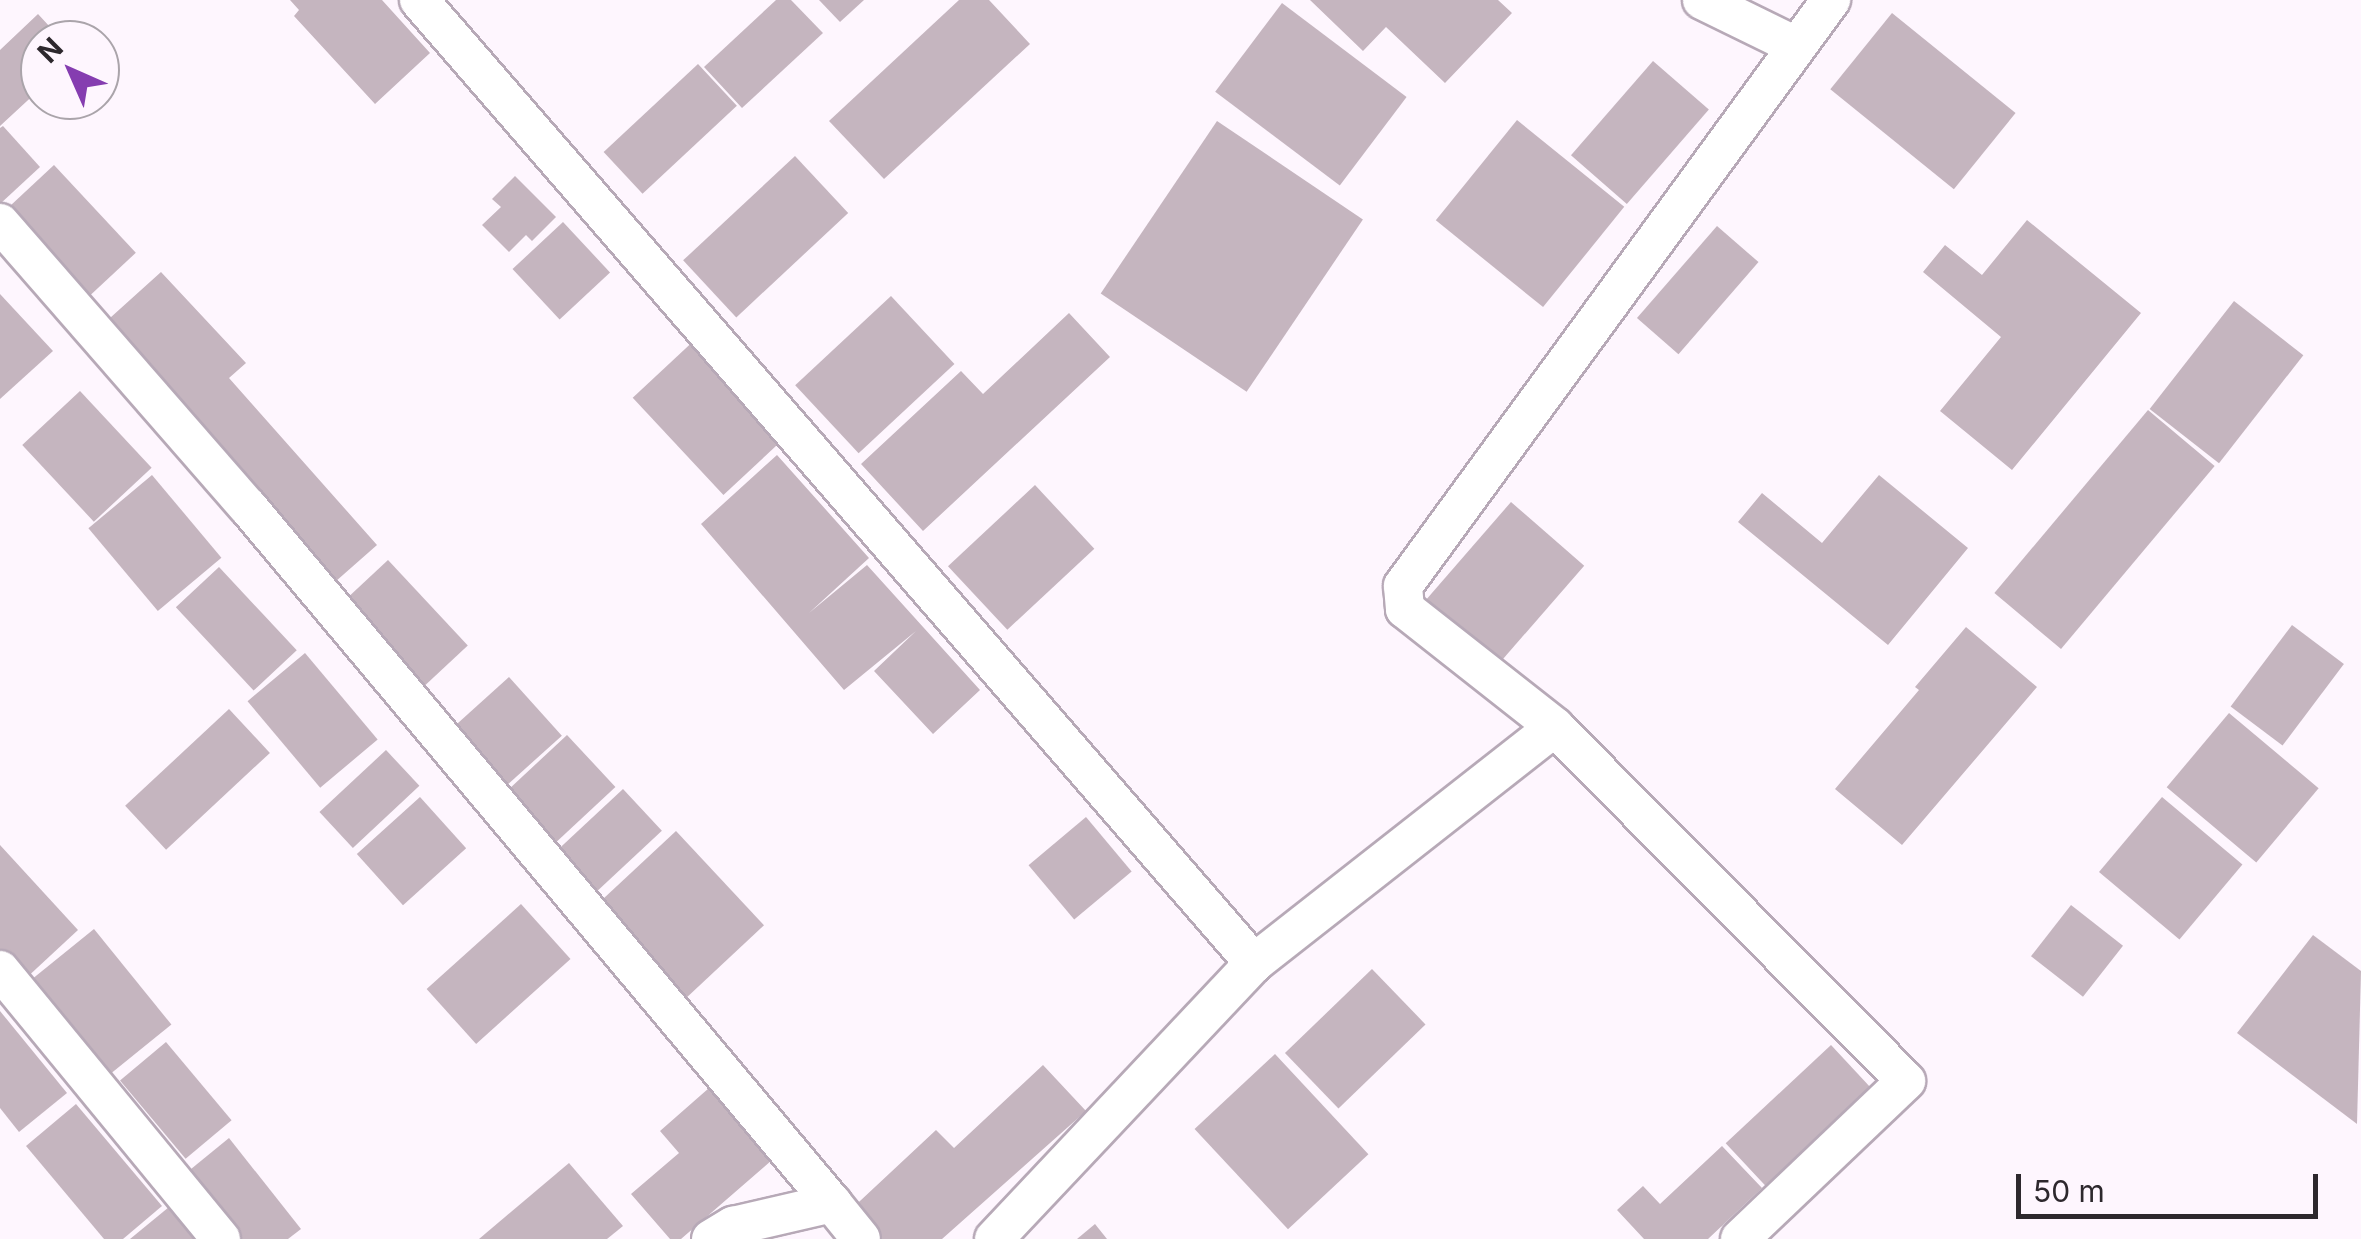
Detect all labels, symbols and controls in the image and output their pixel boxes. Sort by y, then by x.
north arrow [20,20,120,120]
text: N [31,31,70,70]
scale bar [2021,1154,2324,1216]
text: 50 m [2033,1173,2105,1209]

